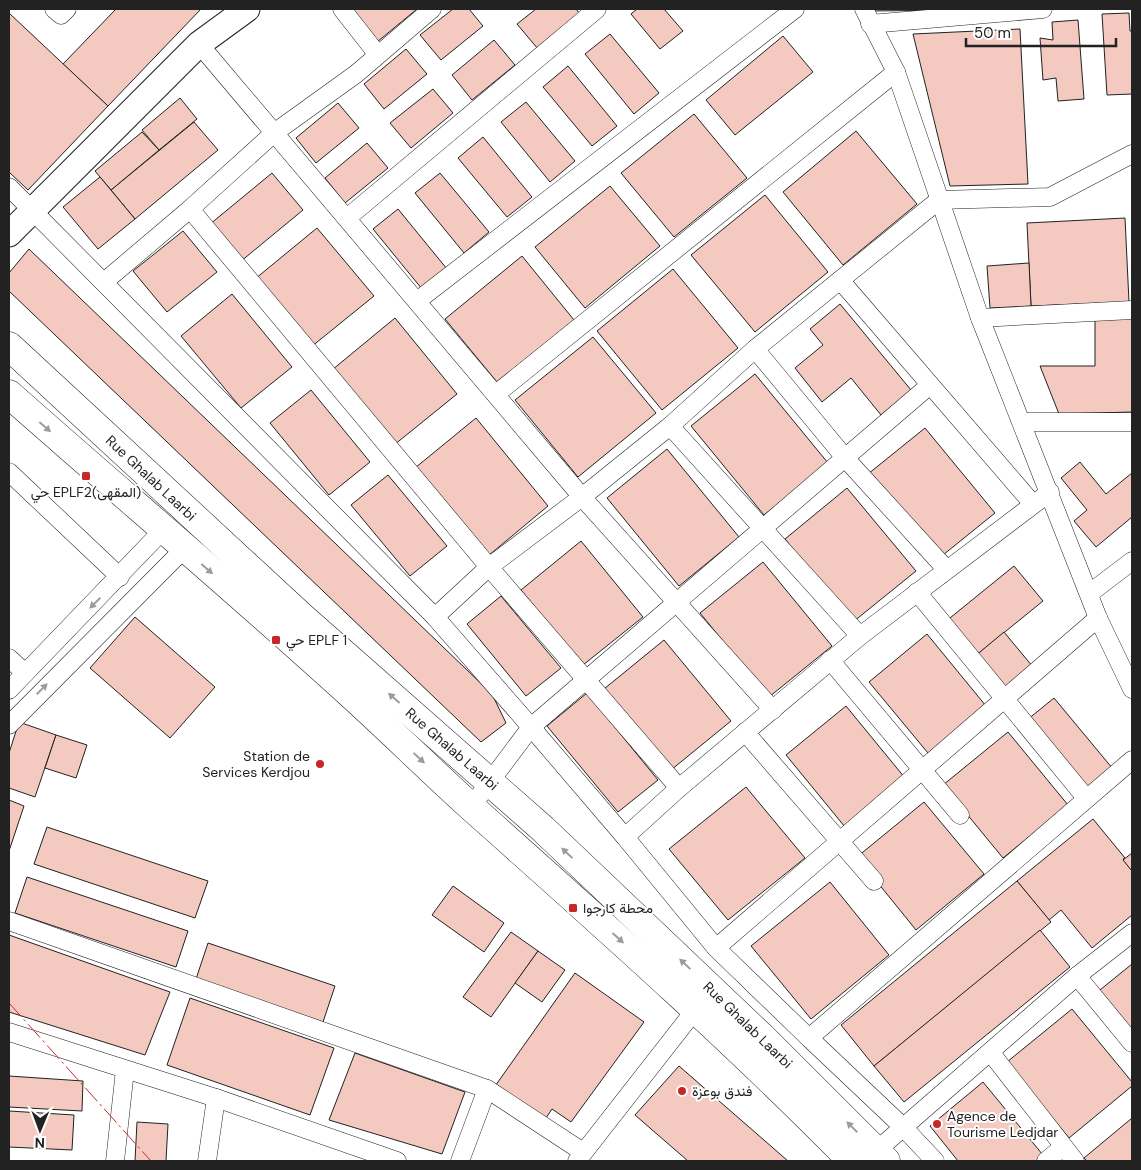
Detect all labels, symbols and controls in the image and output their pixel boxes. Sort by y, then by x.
scale bar [966,15,1116,47]
text: 50 m [974,23,1011,43]
one-way arrow [39,421,52,432]
street label: Rue Ghalab Laarbi [102,431,200,525]
marker: حي EPLF2(المقهى) [80,470,92,482]
place label: حي EPLF2(المقهى) [31,483,141,504]
one-way arrow [200,563,213,574]
one-way arrow [89,597,101,609]
place label: حي EPLF 1 [286,631,347,652]
marker: حي EPLF 1 [270,634,282,646]
one-way arrow [36,684,48,696]
one-way arrow [388,692,401,703]
street label: Rue Ghalab Laarbi [402,704,502,794]
place label: Station de Services Kerdjou [202,747,310,781]
one-way arrow [413,753,426,764]
marker: Station de Services Kerdjou [314,758,326,770]
one-way arrow [562,847,574,859]
place label: محطة كارجوا [583,899,653,917]
marker: محطة كارجوا [567,902,579,914]
one-way arrow [611,932,624,943]
one-way arrow [680,958,692,970]
street label: Rue Ghalab Laarbi [700,978,796,1072]
place label: فندق بوعزة [692,1082,752,1100]
marker: فندق بوعزة [676,1085,688,1097]
north arrow [15,1105,65,1155]
place label: Agence de Tourisme Ledjdar [947,1107,1058,1141]
marker: Agence de Tourisme Ledjdar [931,1118,943,1130]
one-way arrow [846,1121,858,1133]
text: N [35,1134,45,1152]

